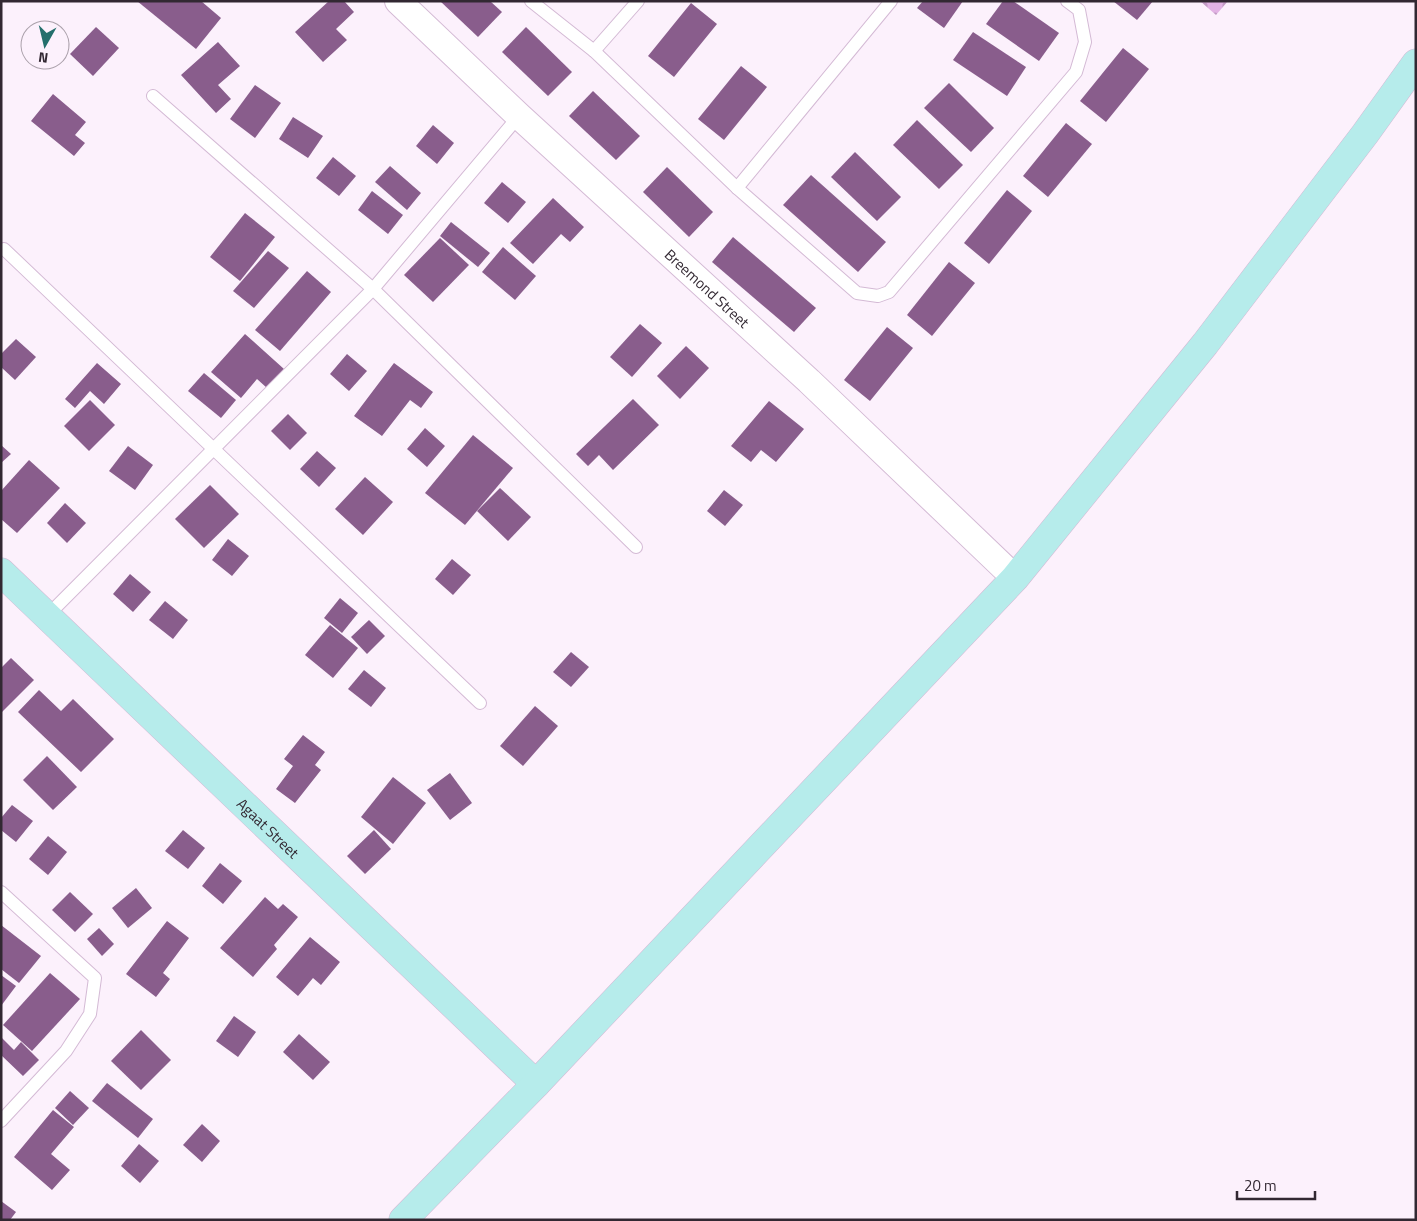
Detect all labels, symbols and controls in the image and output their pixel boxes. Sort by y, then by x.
north arrow [20,20,70,70]
text: N [37,47,49,69]
street label: Breemond Street [660,243,755,333]
street label: Agaat Street [232,792,305,864]
scale bar [1237,1168,1314,1200]
text: 20 m [1244,1174,1277,1197]

